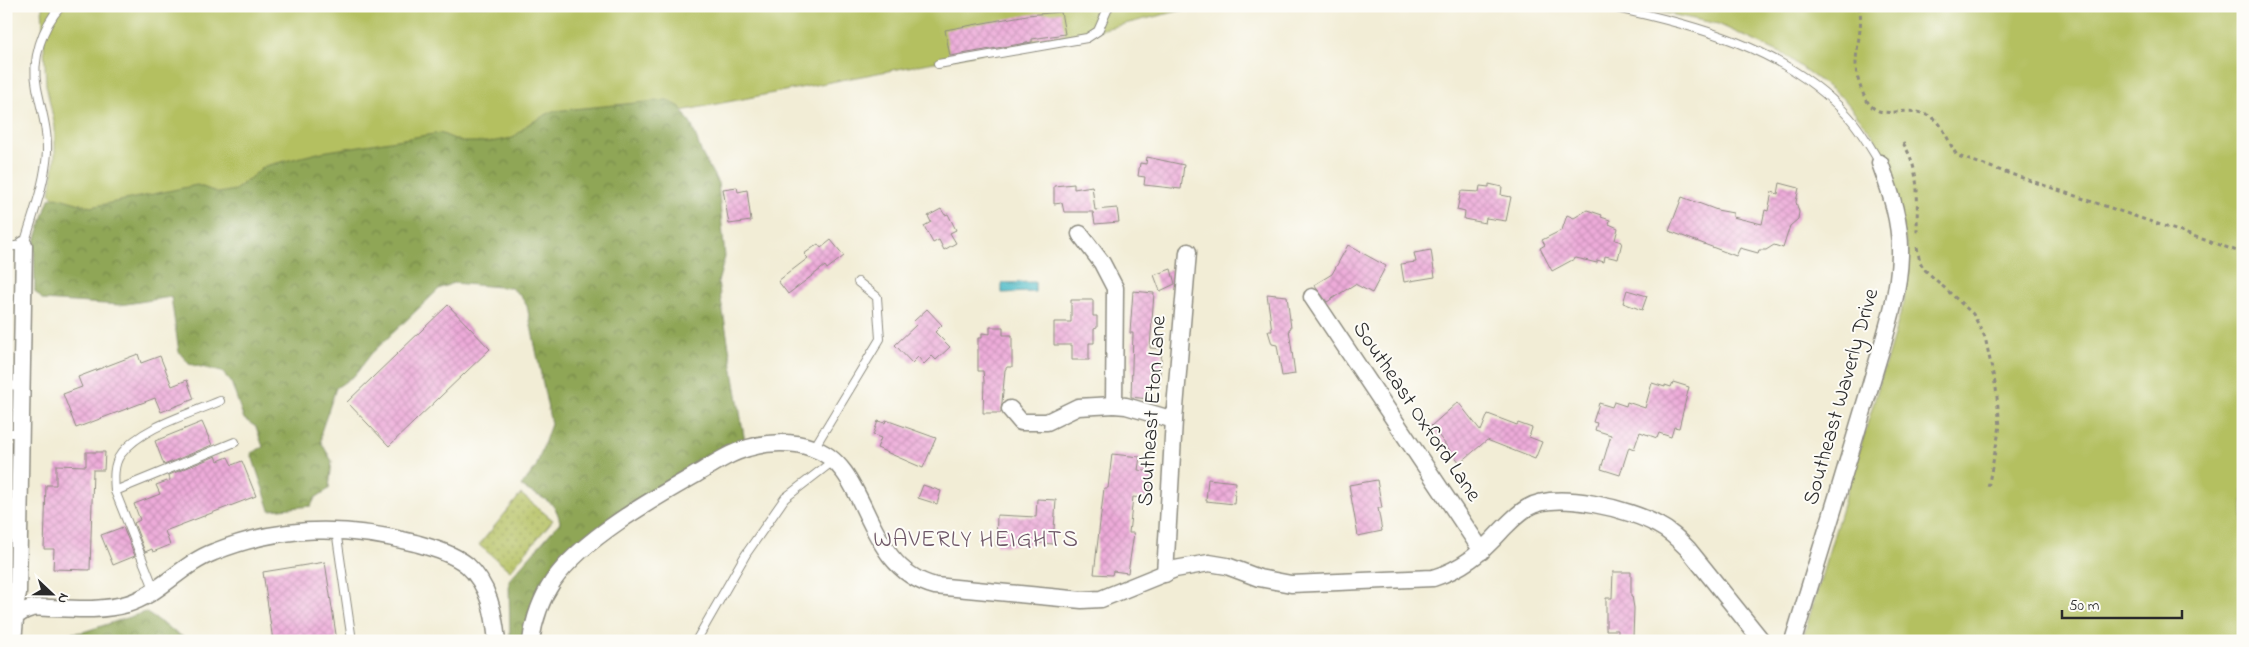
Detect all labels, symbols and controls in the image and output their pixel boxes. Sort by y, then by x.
street label: Southeast Waverly Drive [1796,285,1889,509]
street label: Southeast Eton Lane [1130,314,1176,507]
street label: Southeast Oxford Lane [1344,315,1489,509]
district label: WAVERLY HEIGHTS [873,523,1079,558]
north arrow [28,570,78,620]
scale bar [2062,587,2182,619]
text: N [51,590,74,607]
text: 50 m [2069,595,2100,617]

